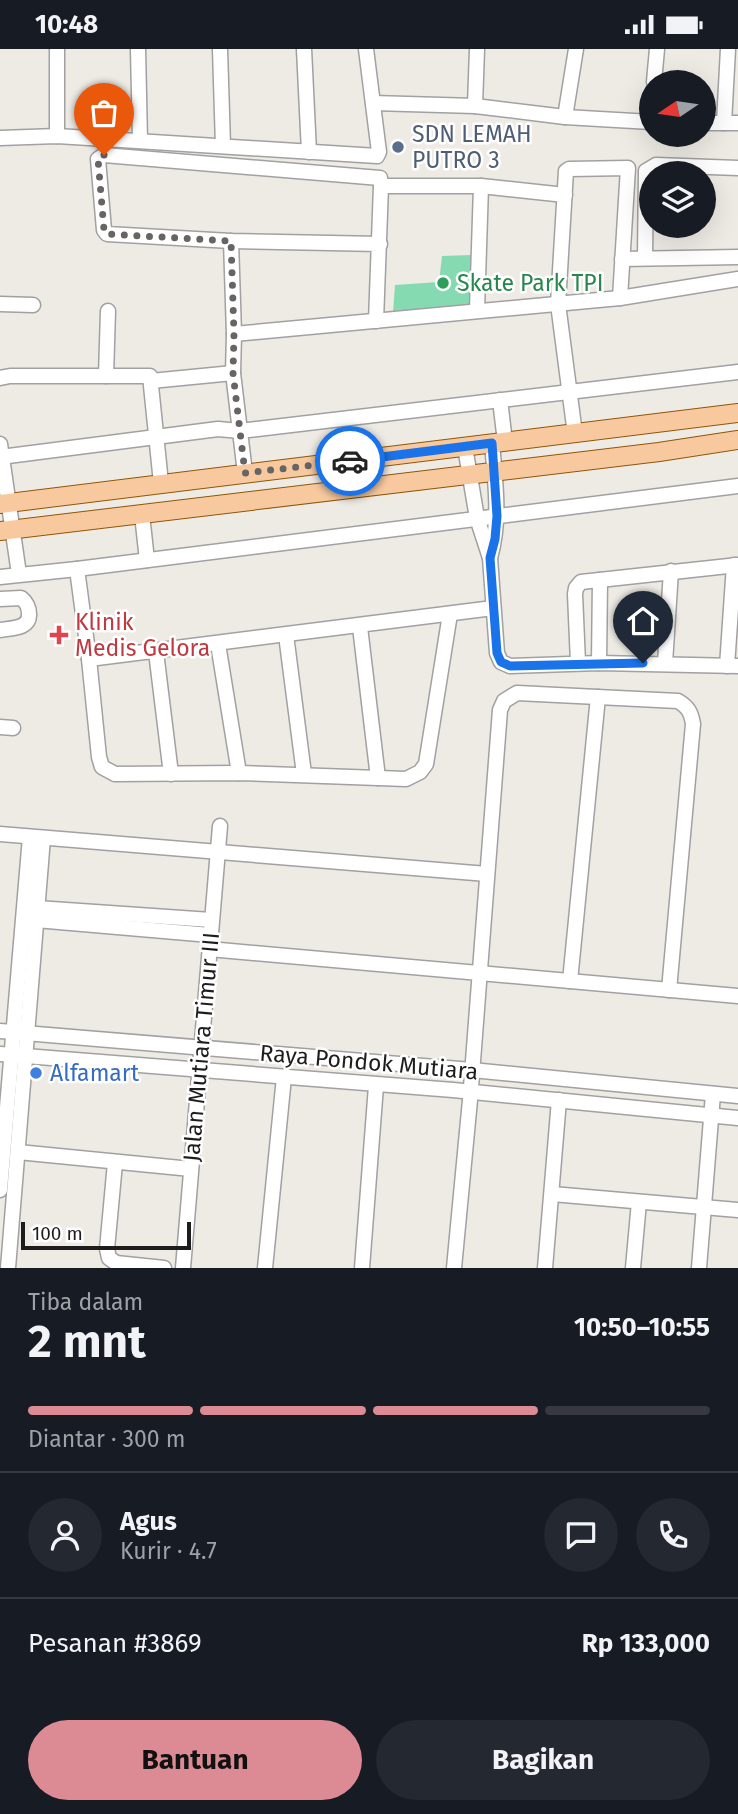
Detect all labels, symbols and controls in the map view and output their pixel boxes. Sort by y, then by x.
text: 10:48 [35,9,98,40]
north arrow [639,70,716,147]
map controls [639,70,716,238]
pin [74,83,134,155]
icon: bag [85,94,123,132]
place label: SDN LEMAH PUTRO 3 [412,120,532,174]
marker: SDN LEMAH PUTRO 3 [390,139,406,155]
button: layers [639,161,716,238]
place label: Skate Park TPI [457,269,603,297]
marker: Skate Park TPI [435,275,451,291]
courier [315,426,385,496]
icon: car [331,442,369,480]
pin [613,591,673,663]
icon: home [624,602,662,640]
place label: Klinik Medis Gelora [75,608,210,662]
marker: Klinik Medis Gelora [49,625,69,645]
street label: Jalan Mutiara Timur III [177,931,225,1163]
street label: Raya Pondok Mutiara [259,1039,479,1085]
place label: Alfamart [50,1059,140,1087]
marker: Alfamart [28,1065,44,1081]
scale bar [21,1219,191,1251]
text: 100 m [32,1222,83,1245]
text: Tiba dalam [28,1288,143,1316]
text: 10:50–10:55 [574,1312,710,1343]
text: 2 mnt [28,1314,146,1369]
text: Diantar · 300 m [28,1425,185,1453]
button: person [28,1498,102,1572]
button: chat [544,1498,618,1572]
button: phone [636,1498,710,1572]
text: Agus [120,1506,177,1537]
text: Kurir · 4.7 [120,1537,217,1565]
text: Pesanan #3869 [28,1628,202,1659]
text: Rp 133,000 [582,1628,710,1659]
button: Bantuan [28,1720,362,1800]
button: Bagikan [376,1720,710,1800]

